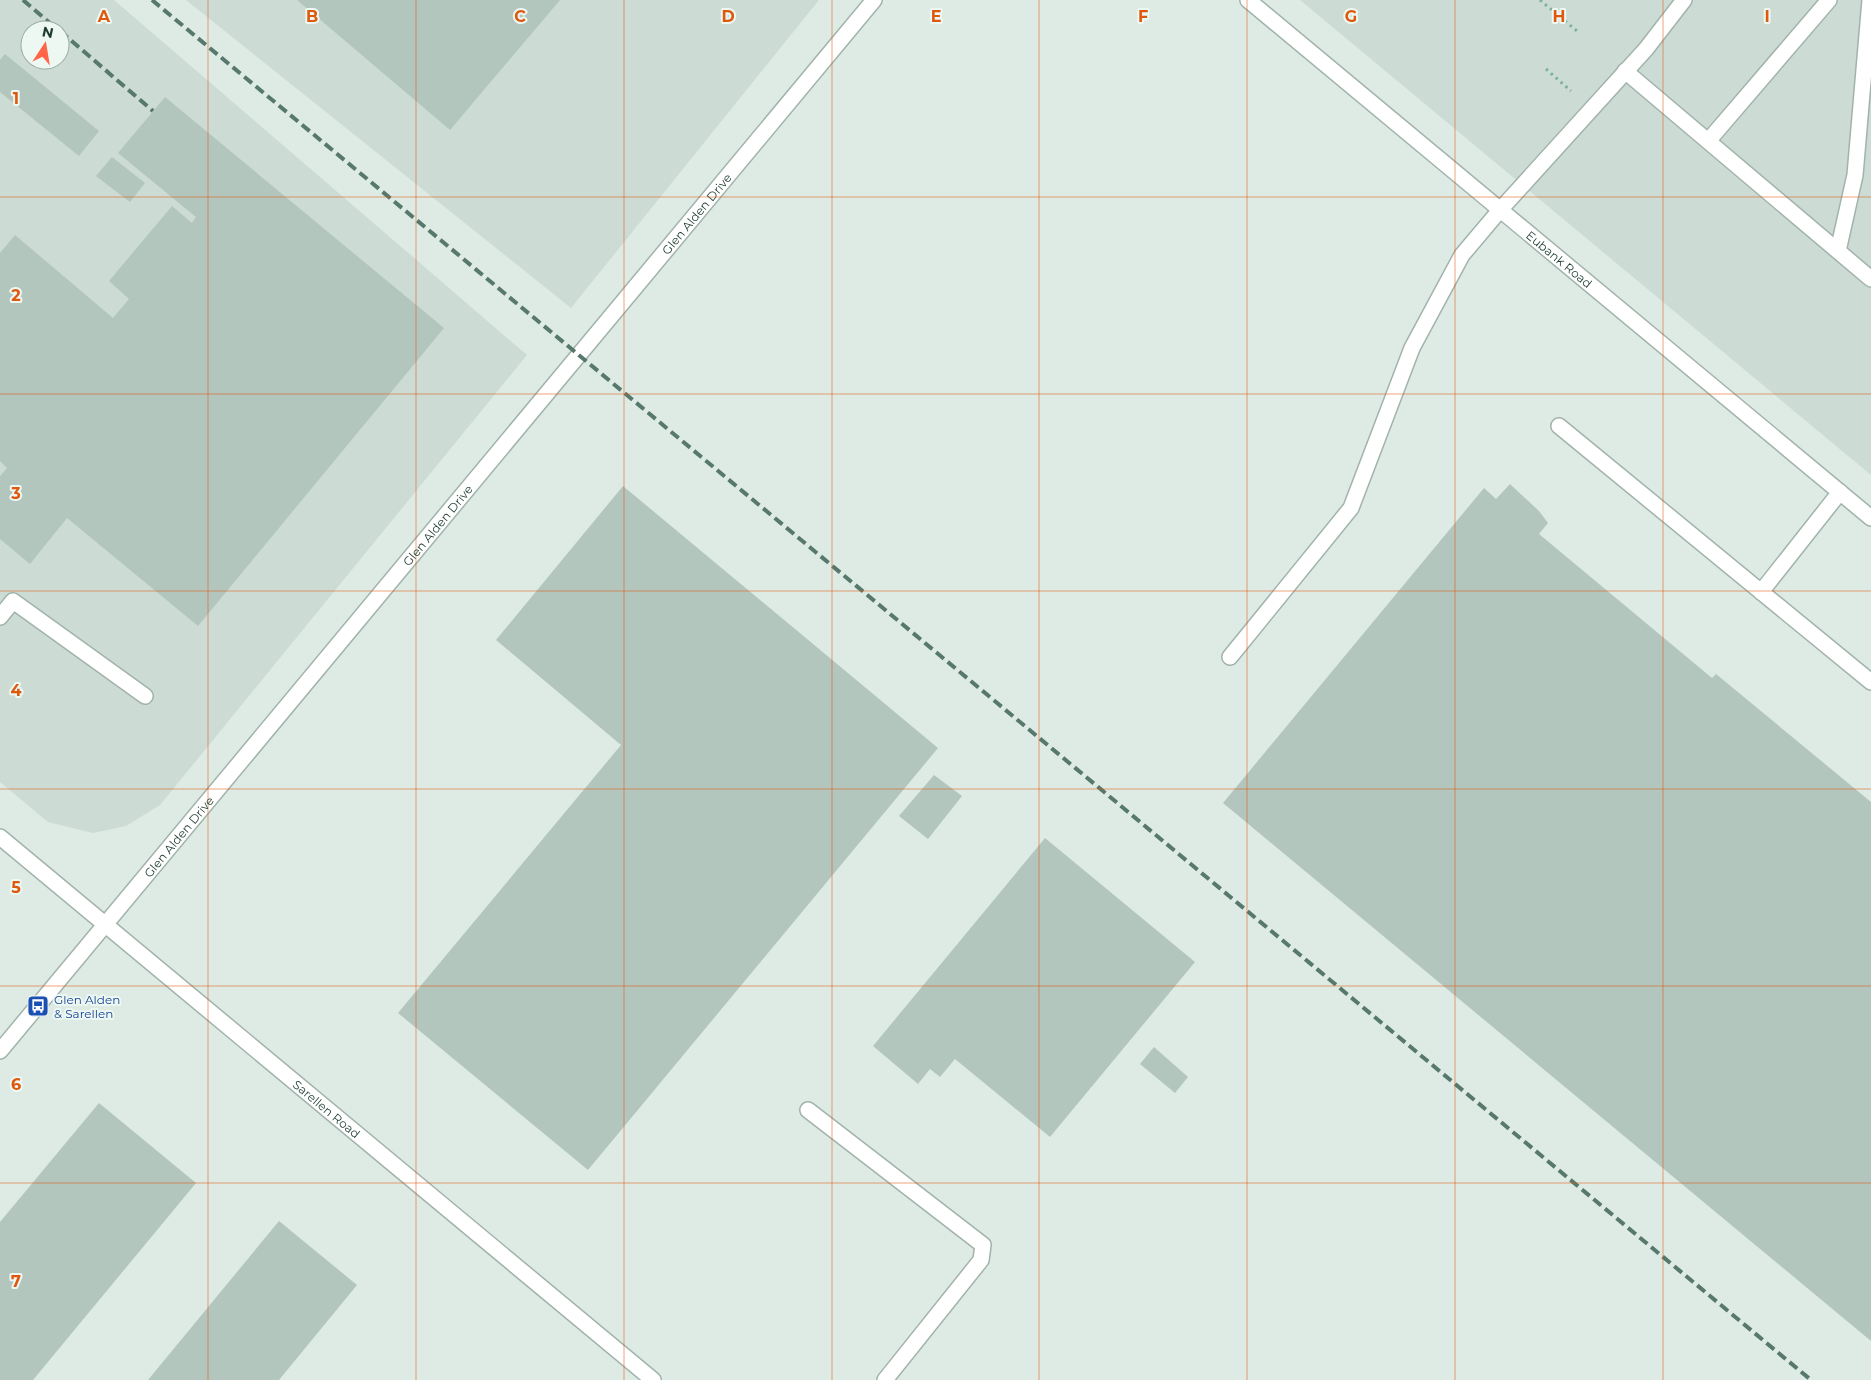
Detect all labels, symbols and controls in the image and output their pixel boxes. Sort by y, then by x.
text: A [97,7,111,26]
text: B [306,7,318,26]
text: C [514,7,526,26]
text: D [721,7,735,26]
text: E [931,7,941,26]
text: F [1138,7,1148,26]
text: G [1345,7,1357,26]
text: H [1553,7,1565,26]
text: I [1764,7,1770,26]
north arrow [20,20,70,70]
text: N [40,22,55,42]
text: 1 [13,89,19,108]
street label: Glen Alden Drive [658,170,734,257]
street label: Eubank Road [1523,227,1595,291]
text: 2 [11,286,21,305]
street label: Glen Alden Drive [399,481,475,569]
text: 3 [10,484,21,503]
text: 4 [10,681,22,700]
street label: Glen Alden Drive [140,793,216,880]
text: 5 [11,878,21,897]
place label: Glen Alden & Sarellen [54,992,120,1021]
bus stop icon: Glen Alden & Sarellen [26,994,50,1018]
text: 6 [11,1075,21,1094]
street label: Sarellen Road [290,1076,363,1141]
text: 7 [11,1272,21,1291]

